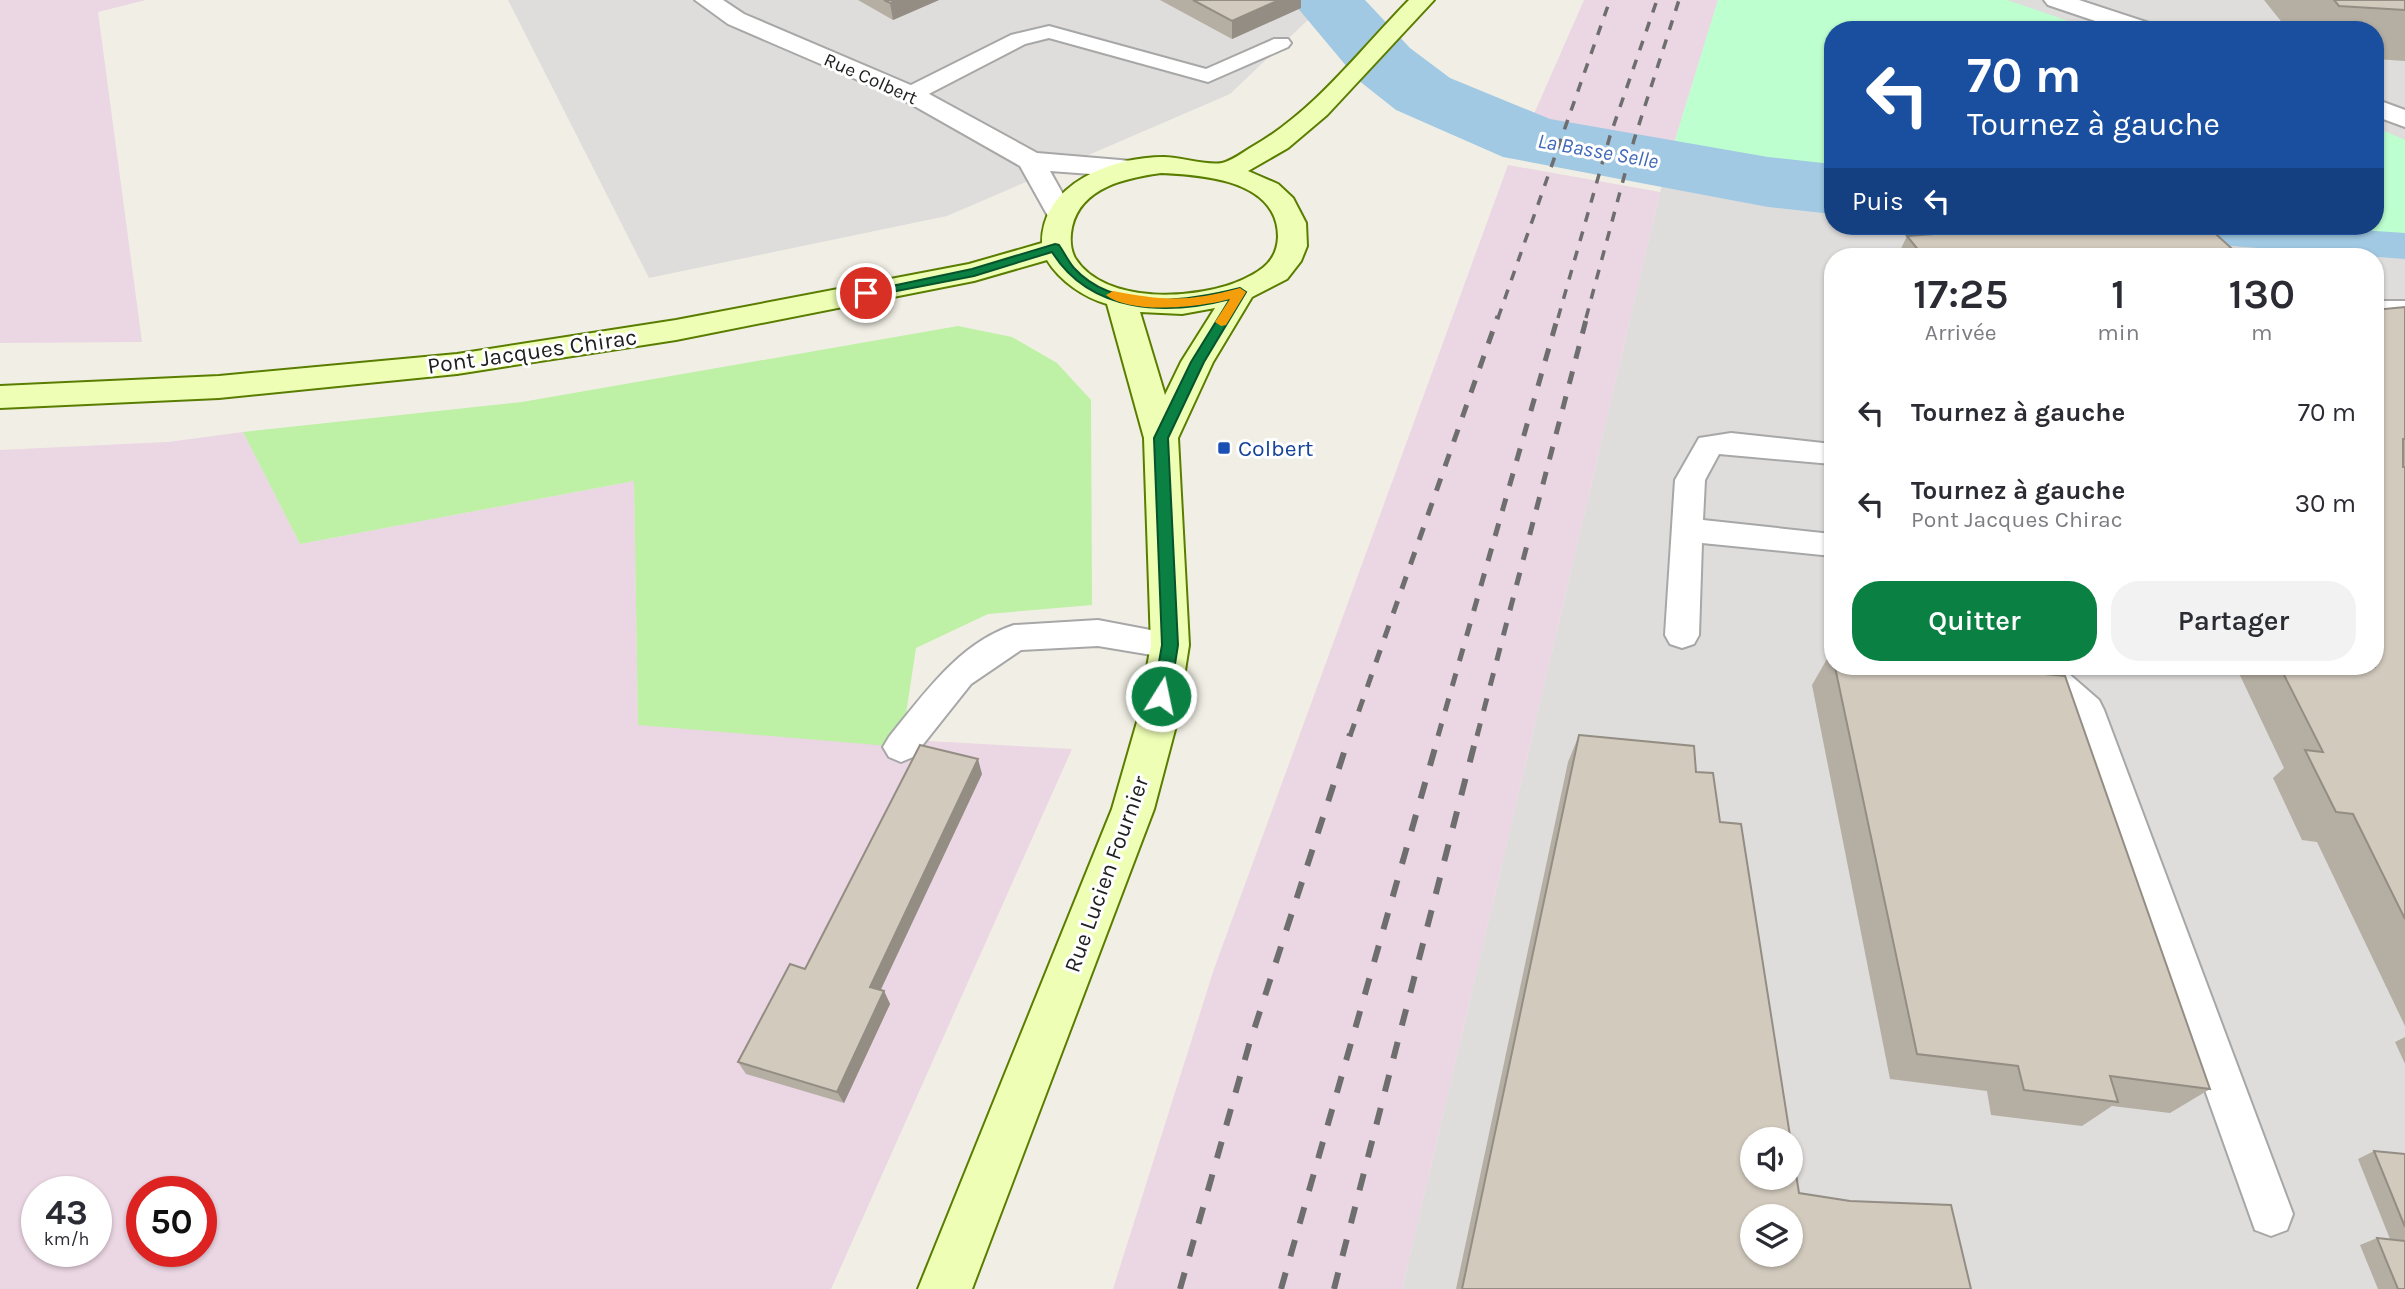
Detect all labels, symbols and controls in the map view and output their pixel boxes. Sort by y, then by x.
text: 70 m [1967,47,2081,104]
street label: Rue Colbert [821,49,921,109]
icon: left [1852,49,1943,140]
text: Tournez à gauche [1967,106,2220,143]
water label: La Basse Selle [1536,129,1660,173]
icon: left [1918,182,1956,220]
text: Puis [1852,186,1904,217]
pin [836,263,896,323]
text: 17:25 [1913,269,2008,319]
text: 1 [2111,269,2126,319]
text: 130 [2228,269,2295,319]
icon: arrive [847,274,885,312]
text: Arrivée [1925,319,1997,346]
text: min [2097,319,2140,346]
text: m [2251,319,2273,346]
street label: Pont Jacques Chirac [425,323,639,380]
icon: left [1852,394,1890,432]
text: Tournez à gauche [1911,397,2125,428]
text: 70 m [2298,397,2356,428]
place label: Colbert [1238,435,1314,462]
marker: Colbert [1216,440,1232,456]
text: Tournez à gauche [1911,475,2125,506]
icon: left [1852,485,1890,523]
text: 30 m [2295,488,2356,519]
text: Pont Jacques Chirac [1911,506,2123,533]
button: Quitter [1852,581,2097,661]
button: Partager [2111,581,2356,661]
position arrow [1124,659,1198,733]
street label: Rue Lucien Fournier [1058,772,1155,976]
map controls [1740,1127,1803,1267]
button: sound [1740,1127,1803,1190]
speed limit sign: 50 [126,1176,217,1267]
text: 43 [45,1192,88,1233]
button: layers [1740,1204,1803,1267]
text: km/h [44,1228,89,1250]

